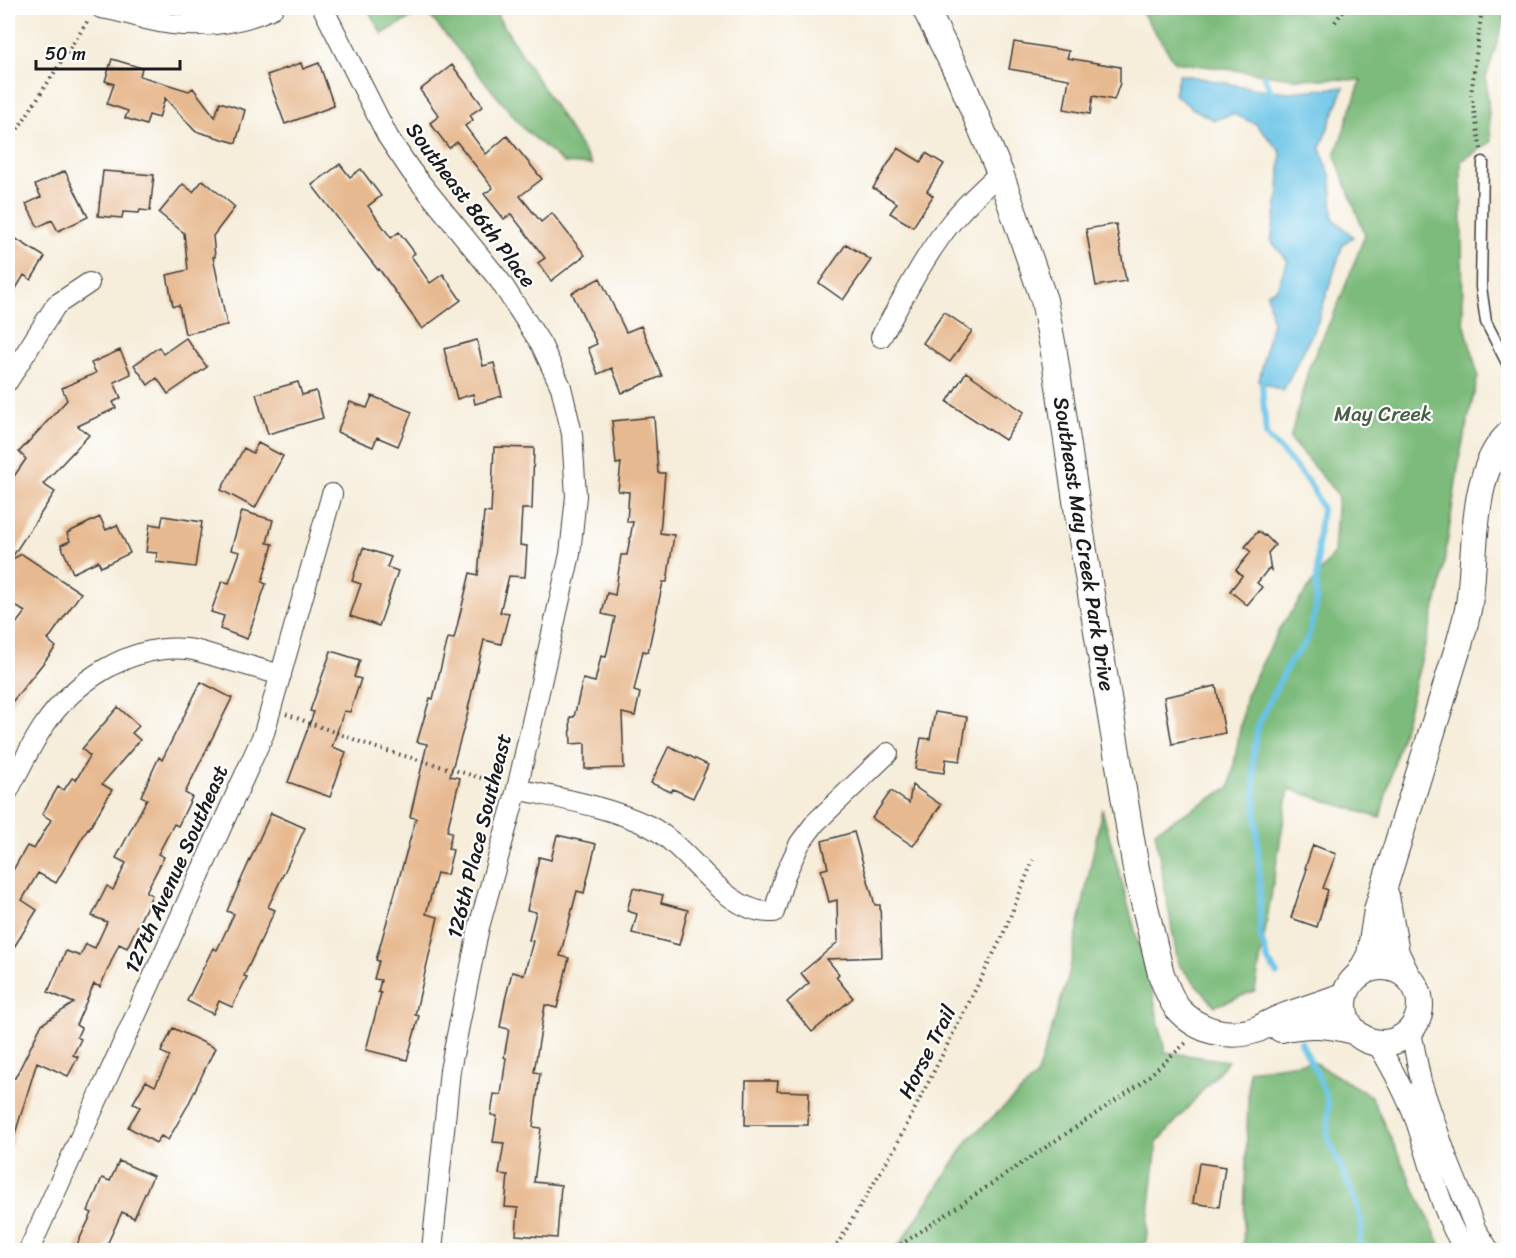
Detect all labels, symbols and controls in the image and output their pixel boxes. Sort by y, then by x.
scale bar [36,33,180,71]
text: 50 m [45,38,86,70]
street label: Southeast 86th Place [396,114,546,296]
street label: Southeast May Creek Park Drive [1042,394,1126,694]
park label: May Creek [1334,395,1432,433]
street label: 126th Place Southeast [435,730,523,942]
street label: 127th Avenue Southeast [113,758,239,980]
street label: Horse Trail [887,998,967,1106]

